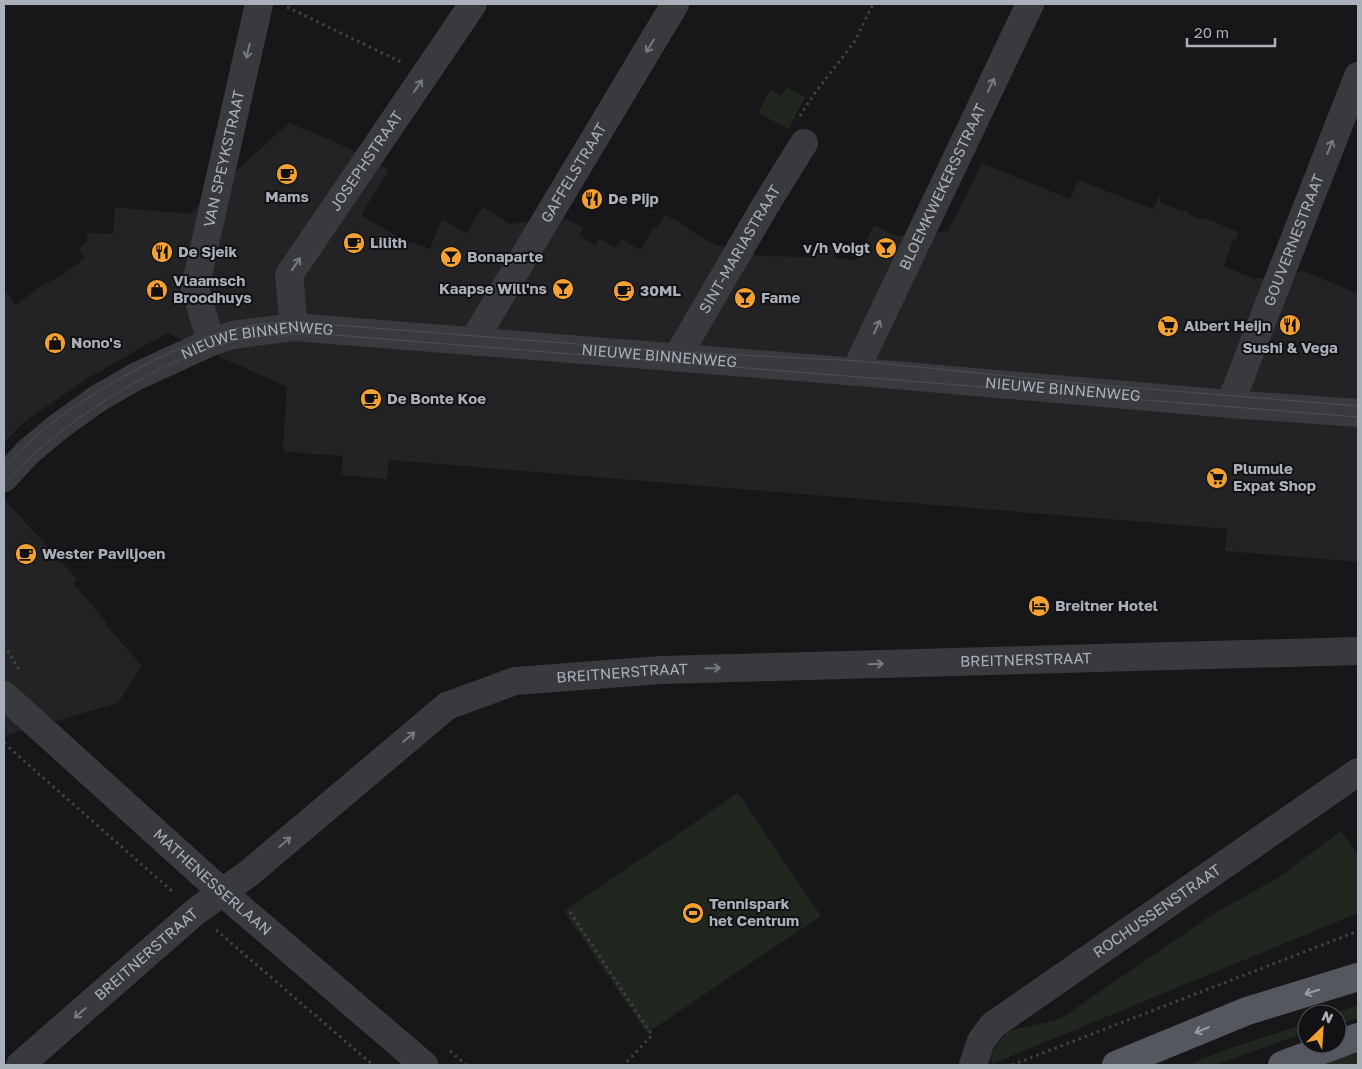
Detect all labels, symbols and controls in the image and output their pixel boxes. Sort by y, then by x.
scale bar [1187,15,1274,47]
text: 20 m [1194,23,1229,41]
one-way arrow [644,38,654,52]
one-way arrow [243,43,252,59]
one-way arrow [987,78,997,93]
one-way arrow [413,80,423,94]
street label: VAN SPEYKSTRAAT [199,88,247,229]
street label: BLOEMKWEKERSSTRAAT [895,100,989,272]
street label: JOSEPHSTRAAT [325,107,406,214]
street label: GAFFELSTRAAT [536,119,610,226]
one-way arrow [1326,140,1336,155]
cafe icon: Mams [275,162,299,186]
street label: GOUVERNESTRAAT [1259,171,1327,308]
street label: SINT-MARIASTRAAT [695,181,784,316]
place label: Mams [265,187,309,205]
restaurant icon: De Pijp [580,187,604,211]
place label: De Pijp [608,189,659,207]
cafe icon: Lilith [342,231,366,255]
place label: Lilith [370,233,407,251]
bar icon: v/h Voigt [874,236,898,260]
place label: v/h Voigt [803,238,870,256]
restaurant icon: De Sjeik [150,240,174,264]
place label: De Sjeik [178,242,237,260]
bar icon: Bonaparte [439,245,463,269]
place label: Bonaparte [467,247,543,265]
one-way arrow [291,257,302,271]
place label: Vlaamsch Broodhuys [173,271,252,306]
bar icon: Kaapse Will'ns [551,277,575,301]
shop icon: Vlaamsch Broodhuys [145,278,169,302]
place label: Kaapse Will'ns [439,279,547,297]
cafe icon: 30ML [612,279,636,303]
place label: 30ML [640,281,681,299]
bar icon: Fame [733,286,757,310]
place label: Fame [761,288,800,306]
restaurant icon: Sushi & Vega [1278,313,1302,337]
supermarket icon: Albert Heijn [1156,314,1180,338]
street label: NIEUWE BINNENWEG [178,316,334,363]
place label: Albert Heijn [1184,316,1271,334]
one-way arrow [872,319,882,334]
shop icon: Nono's [43,331,67,355]
place label: Nono's [71,333,121,351]
place label: Sushi & Vega [1242,338,1338,356]
street label: NIEUWE BINNENWEG [581,340,738,370]
street label: NIEUWE BINNENWEG [985,373,1141,404]
cafe icon: De Bonte Koe [359,387,383,411]
place label: De Bonte Koe [387,389,486,407]
place label: Plumule Expat Shop [1233,459,1316,494]
supermarket icon: Plumule Expat Shop [1205,466,1229,490]
cafe icon: Wester Paviljoen [14,542,38,566]
place label: Wester Paviljoen [42,544,165,562]
hotel icon: Breitner Hotel [1027,594,1051,618]
place label: Breitner Hotel [1055,596,1158,614]
street label: BREITNERSTRAAT [960,648,1092,670]
street label: BREITNERSTRAAT [556,659,688,686]
one-way arrow [867,659,883,669]
one-way arrow [704,663,721,673]
one-way arrow [403,732,416,743]
street label: MATHENESSERLAAN [150,824,276,938]
one-way arrow [279,836,292,848]
street label: ROCHUSSENSTRAAT [1089,860,1224,961]
place label: Tennispark het Centrum [709,894,799,929]
sports icon: Tennispark het Centrum [681,901,705,925]
street label: BREITNERSTRAAT [90,904,201,1004]
one-way arrow [1304,987,1320,997]
north arrow [1297,1004,1347,1054]
one-way arrow [73,1007,86,1019]
text: N [1319,1007,1336,1027]
one-way arrow [1195,1025,1210,1035]

